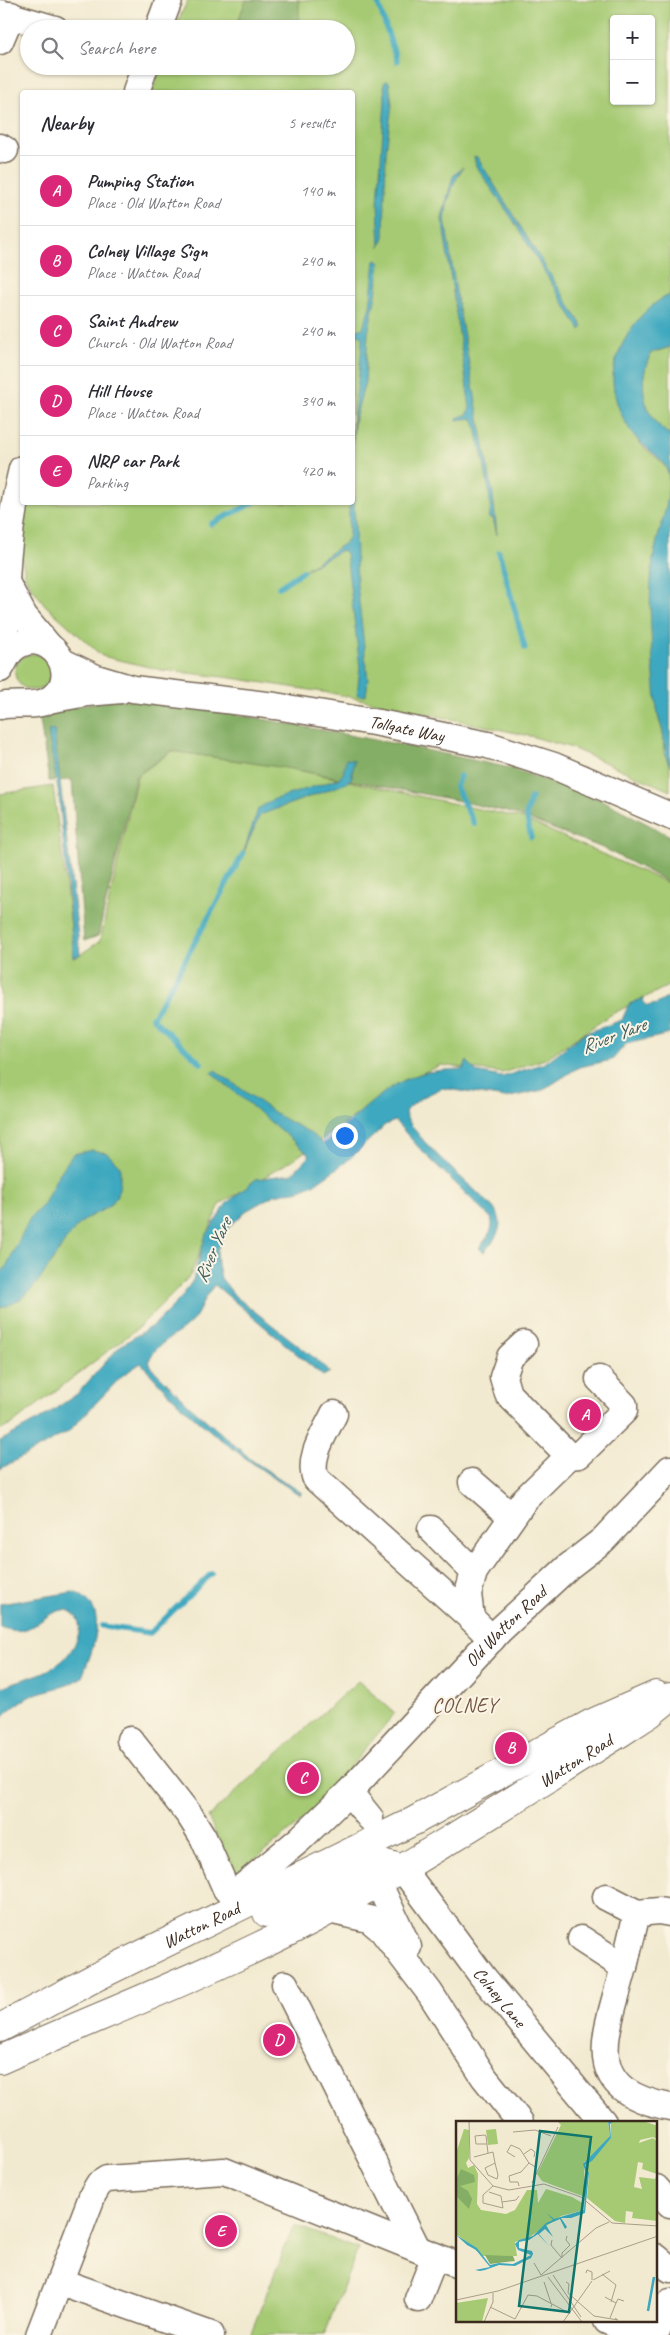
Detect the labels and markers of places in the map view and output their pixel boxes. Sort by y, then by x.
pin: A [569,1396,601,1434]
pin: B [495,1729,527,1767]
pin: C [287,1759,319,1797]
pin: D [263,2021,295,2059]
pin: E [205,2212,237,2250]

